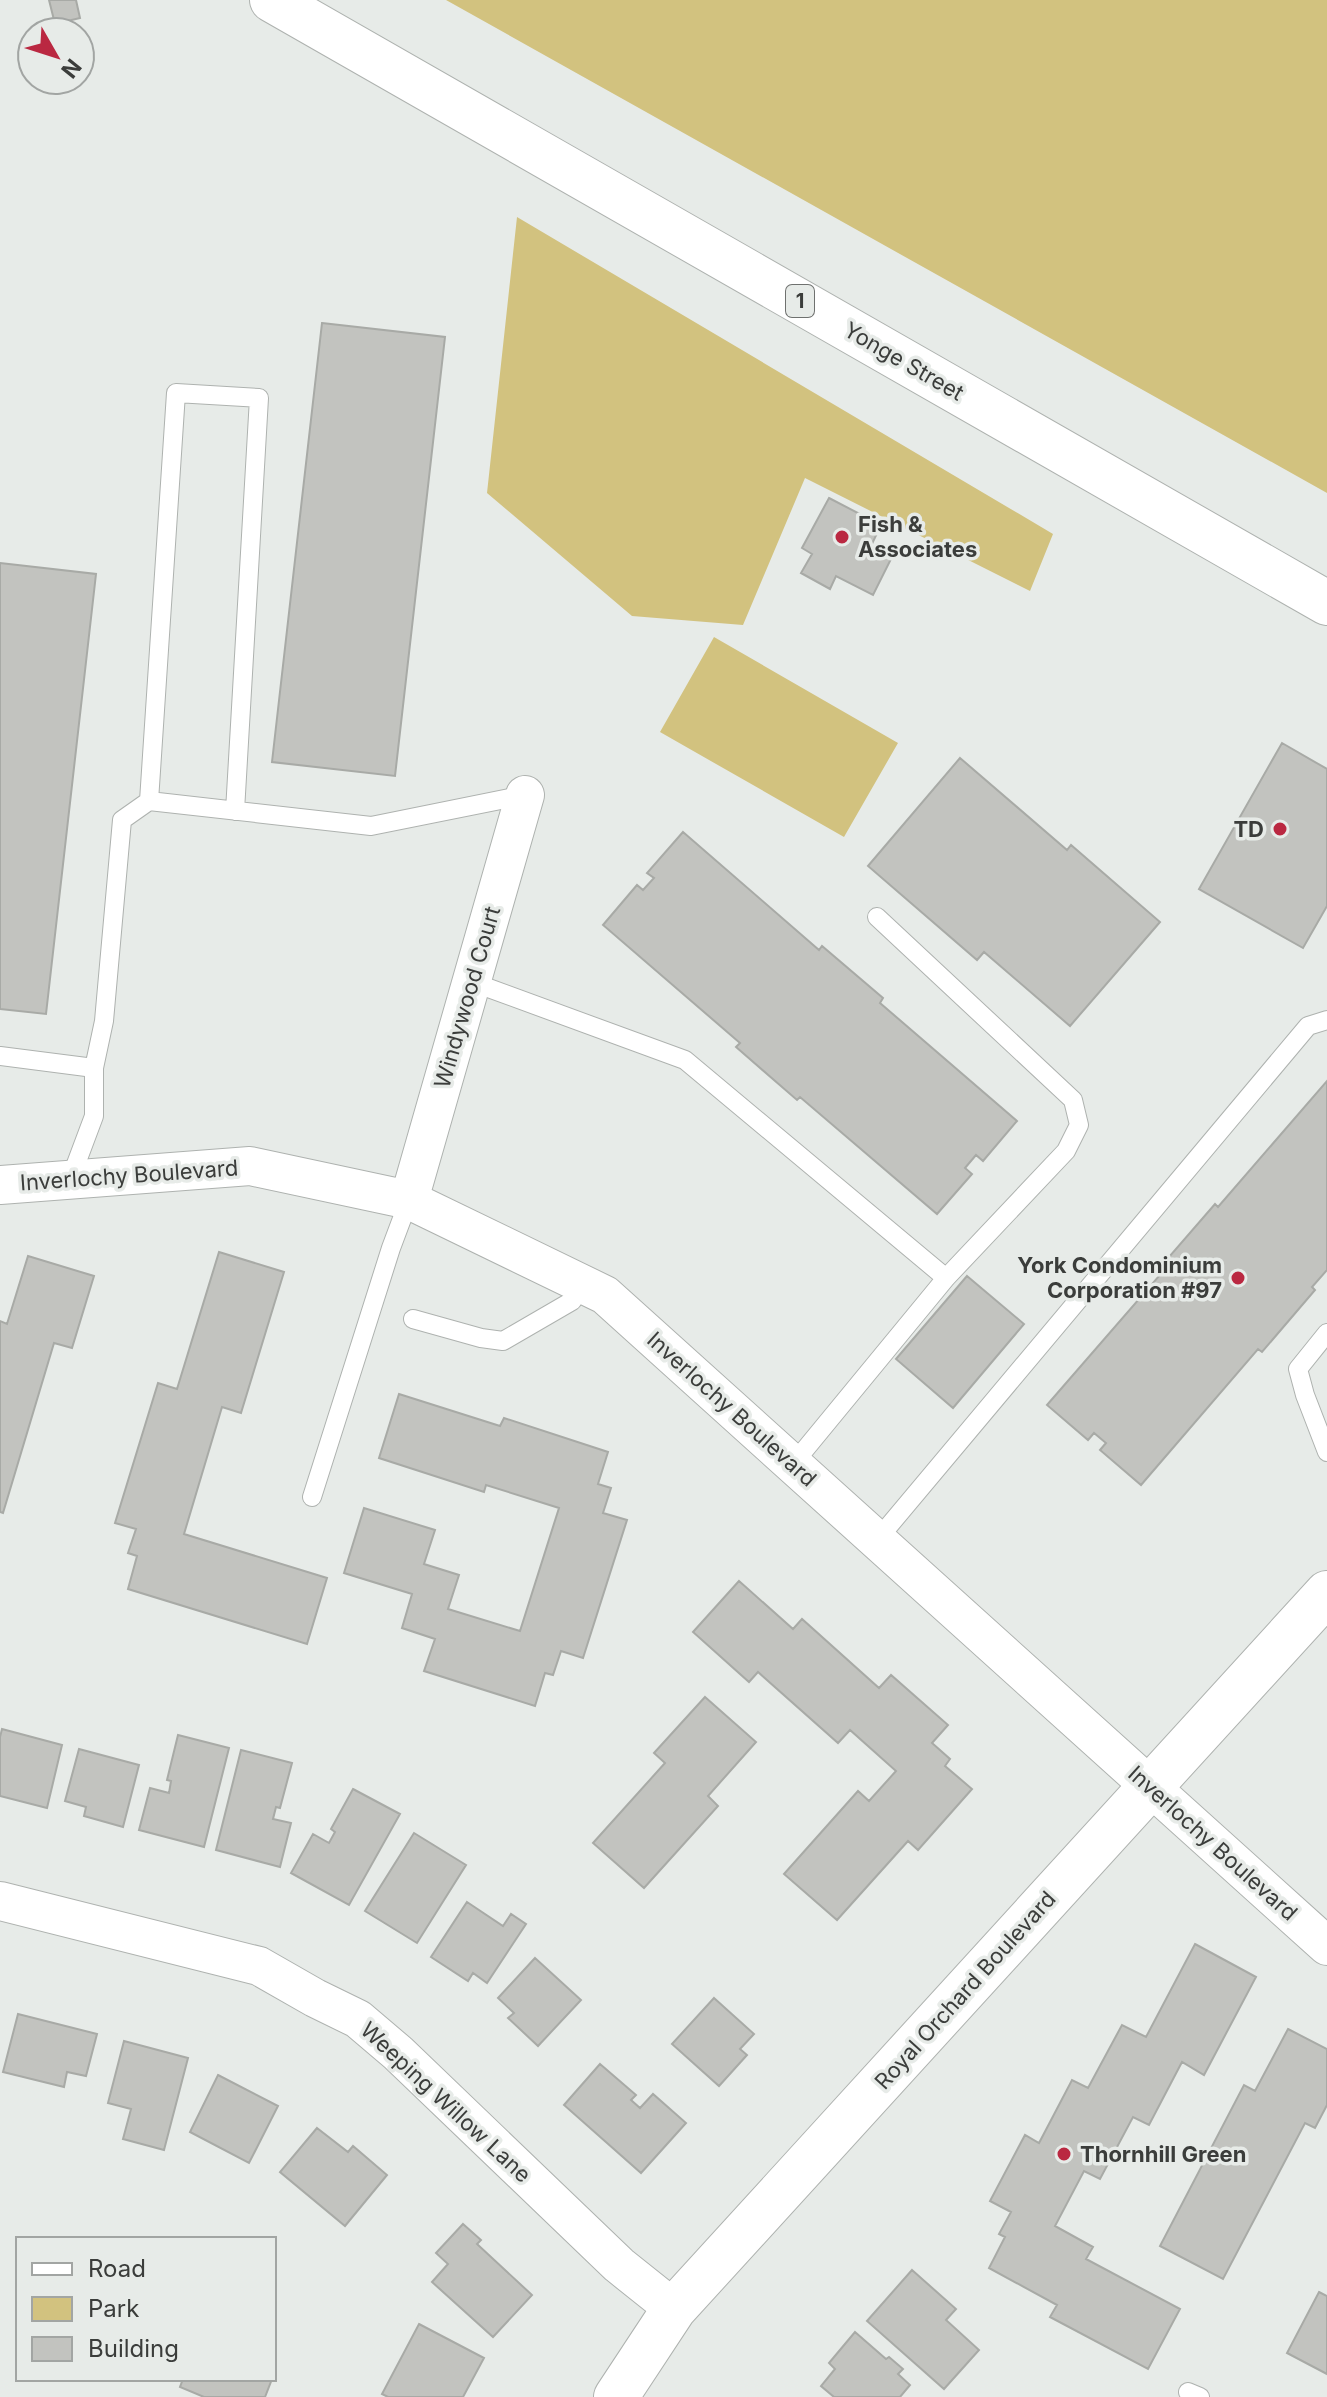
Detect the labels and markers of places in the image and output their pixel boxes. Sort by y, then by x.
place label: Fish & Associates [858,511,977,562]
marker: Fish & Associates [833,528,851,546]
place label: TD [1233,816,1264,842]
marker: TD [1271,820,1289,838]
place label: York Condominium Corporation #97 [1017,1252,1222,1303]
marker: York Condominium Corporation #97 [1229,1269,1247,1287]
place label: Thornhill Green [1080,2141,1246,2167]
marker: Thornhill Green [1055,2145,1073,2163]

